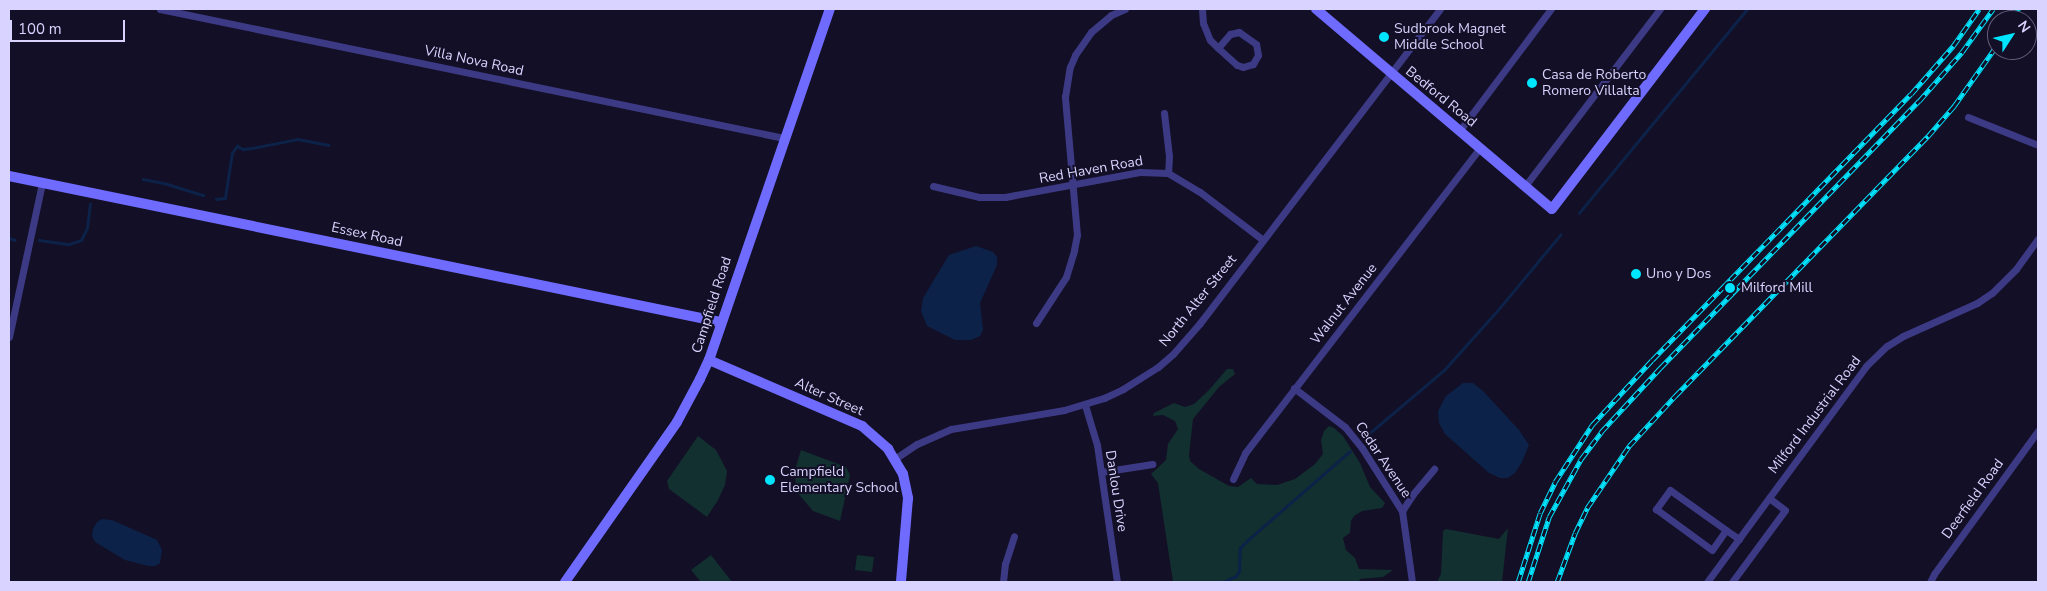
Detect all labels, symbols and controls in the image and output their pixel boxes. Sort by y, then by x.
scale bar [12,10,128,42]
north arrow [1987,10,2037,60]
text: N [2013,17,2035,36]
text: 100 m [18,19,62,39]
place label: Sudbrook Magnet Middle School [1394,21,1506,54]
marker: Sudbrook Magnet Middle School [1378,31,1390,43]
street label: Villa Nova Road [423,42,525,80]
street label: Bedford Road [1402,63,1480,131]
place label: Casa de Roberto Romero Villalta [1542,67,1646,100]
marker: Casa de Roberto Romero Villalta [1526,77,1538,89]
street label: Red Haven Road [1038,153,1144,187]
street label: Essex Road [330,219,404,251]
street label: North Alter Street [1156,252,1240,350]
street label: Campfield Road [689,255,735,355]
street label: Walnut Avenue [1307,260,1381,348]
place label: Uno y Dos [1646,266,1711,282]
marker: Uno y Dos [1630,268,1642,280]
place label: Milford Mill [1741,280,1813,296]
marker: Milford Mill [1723,281,1737,295]
street label: Milford Industrial Road [1765,353,1865,477]
street label: Alter Street [792,374,866,420]
street label: Cedar Avenue [1351,419,1415,501]
street label: Danlou Drive [1101,449,1131,533]
street label: Deerfield Road [1938,456,2008,542]
place label: Campfield Elementary School [780,464,898,497]
marker: Campfield Elementary School [764,474,776,486]

